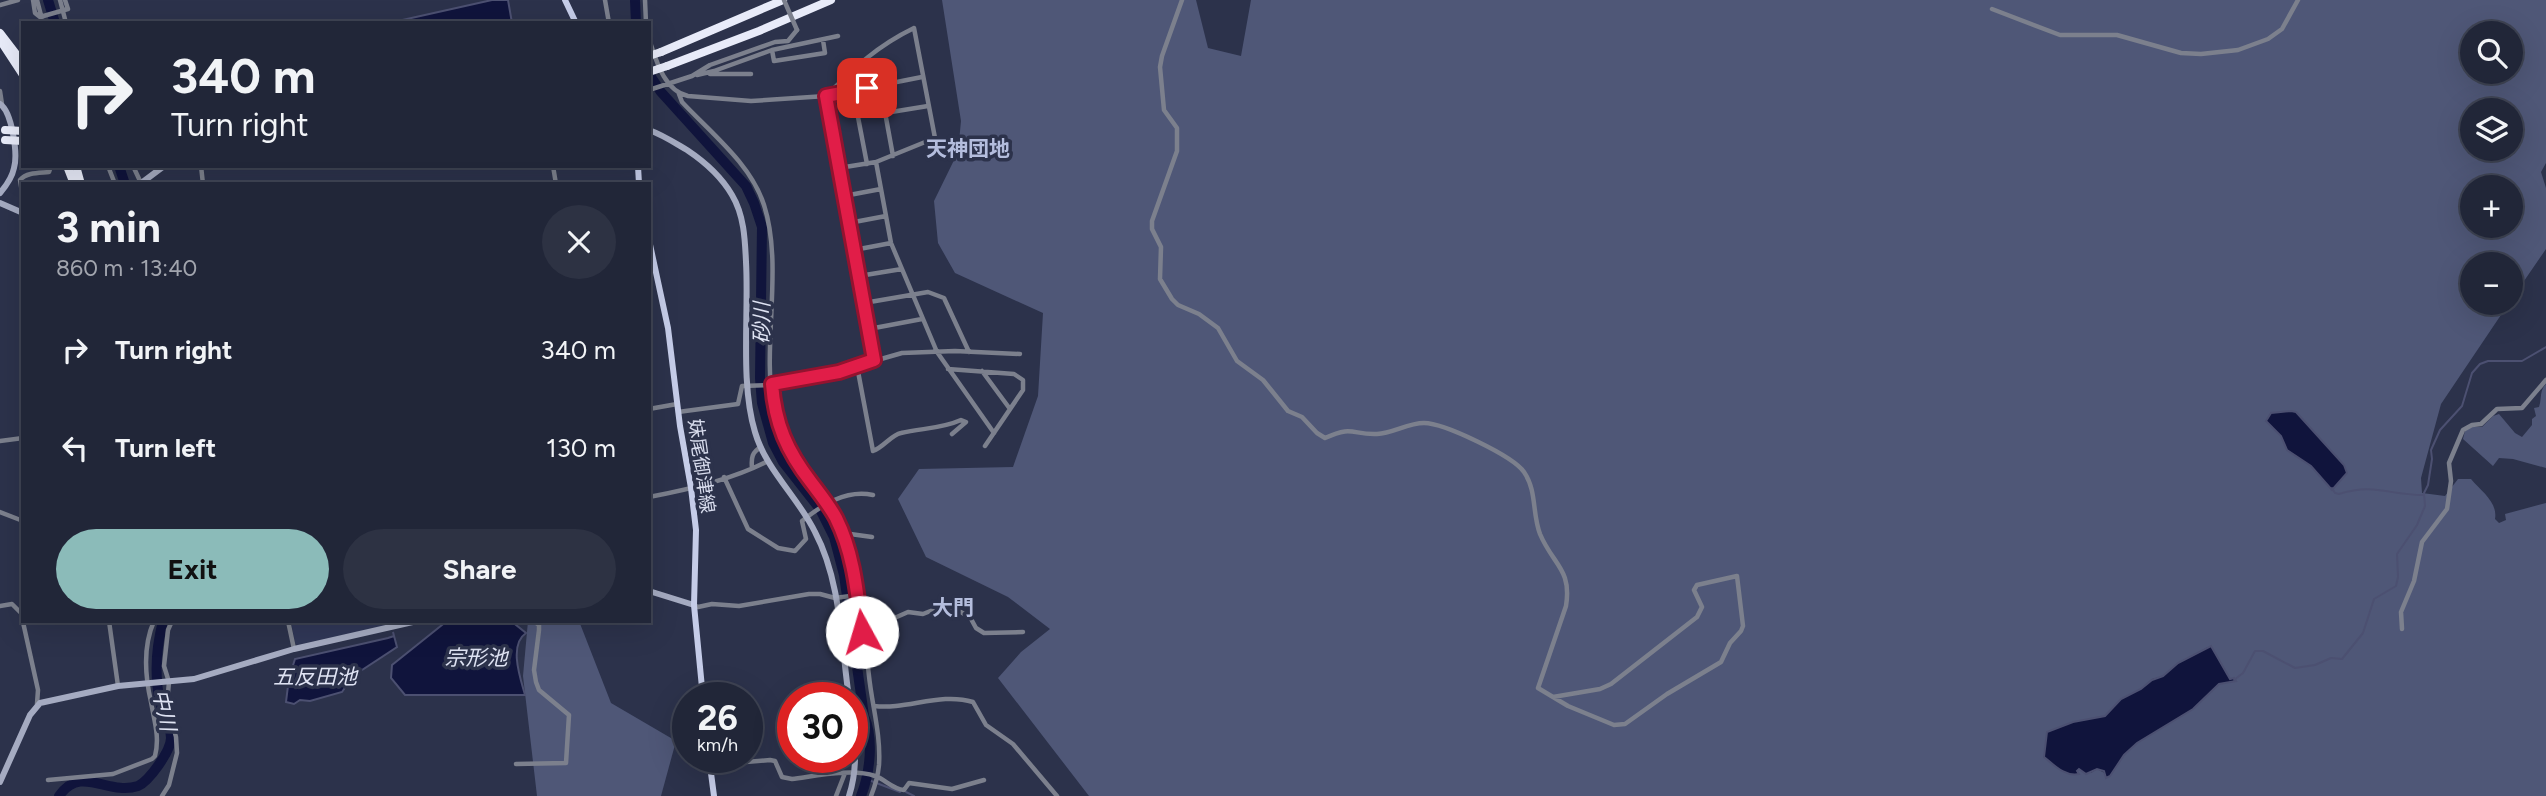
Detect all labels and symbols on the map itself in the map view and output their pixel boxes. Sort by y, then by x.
pin [837,58,897,118]
district label: 天神団地 [926,136,1010,161]
water label: 砂川 [749,300,774,344]
street label: 妹尾御津線 [684,417,720,515]
position arrow [825,595,899,669]
district label: 大門 [932,595,974,620]
water label: 宗形池 [445,645,509,670]
water label: 五反田池 [273,664,359,689]
speed limit sign: 30 [777,682,868,773]
water label: 中川 [148,687,181,735]

